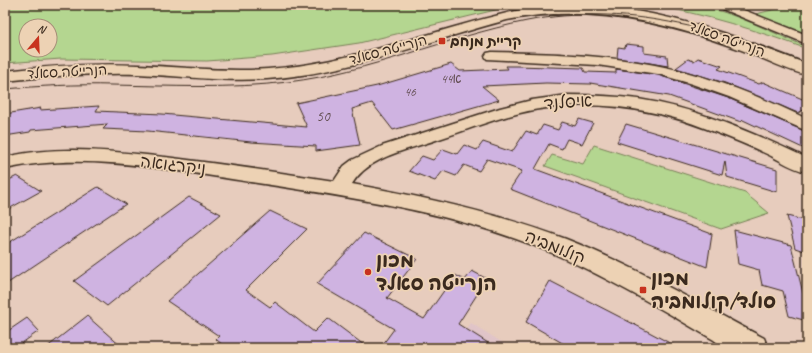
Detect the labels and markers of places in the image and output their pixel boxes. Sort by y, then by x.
place label: קריית מנחם [450,33,521,50]
marker: קריית מנחם [437,36,447,46]
place label: מכון הנרייטה סאלד [376,248,497,296]
place label: מכון סולד/קולומביה [651,266,776,314]
marker: מכון הנרייטה סאלד [363,267,373,277]
marker: מכון סולד/קולומביה [638,285,648,295]

